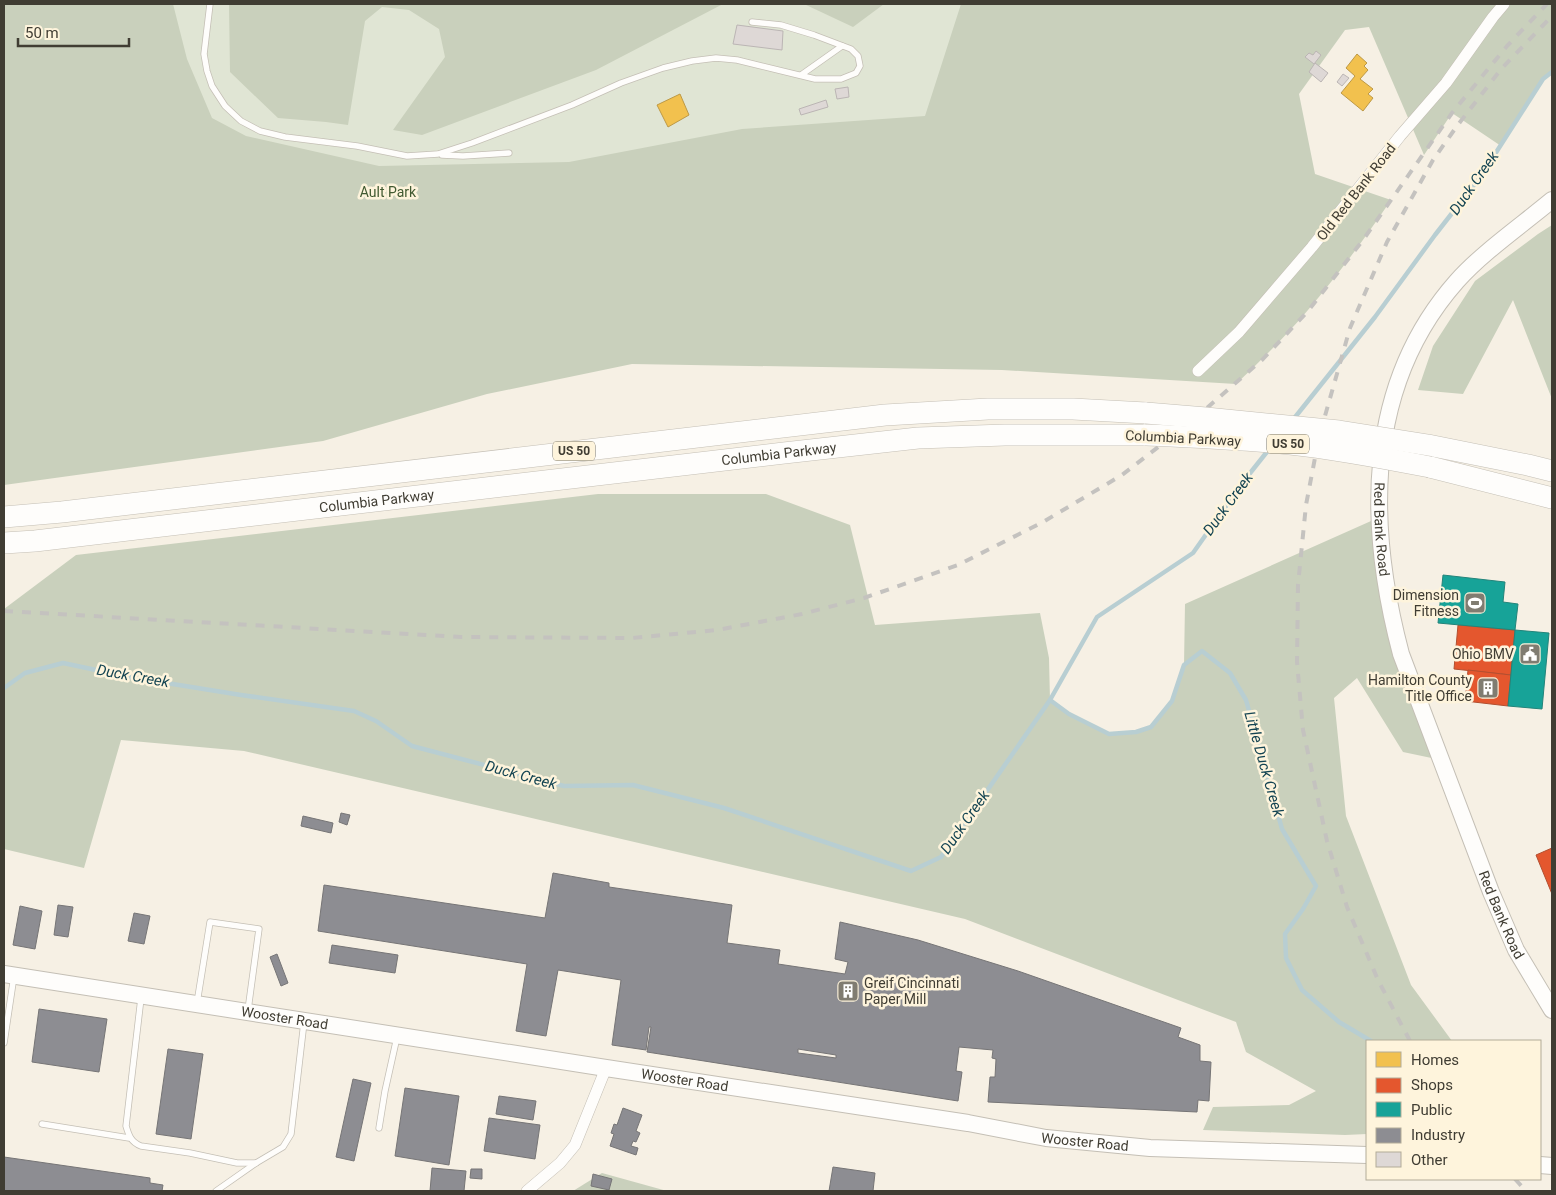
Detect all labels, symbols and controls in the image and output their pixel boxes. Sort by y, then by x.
scale bar [18,15,129,47]
text: 50 m [25,24,59,42]
street label: Old Red Bank Road [1313,140,1399,244]
water label: Duck Creek [1446,147,1503,218]
park label: Ault Park [360,184,417,200]
street label: Columbia Parkway [1125,427,1242,449]
road number: US 50 [1267,434,1309,454]
street label: Columbia Parkway [720,439,838,468]
road number: US 50 [553,442,595,461]
water label: Duck Creek [1199,469,1257,539]
street label: Red Bank Road [1371,482,1393,577]
street label: Columbia Parkway [318,486,435,516]
place label: Dimension Fitness [1393,587,1459,619]
sports icon: Dimension Fitness [1463,591,1487,615]
public building icon: Ohio BMV [1518,642,1542,666]
place label: Ohio BMV [1452,646,1514,662]
water label: Duck Creek [95,661,171,691]
place label: Hamilton County Title Office [1368,672,1472,704]
building icon: Hamilton County Title Office [1476,676,1500,700]
water label: Little Duck Creek [1240,709,1288,820]
water label: Duck Creek [483,757,559,793]
water label: Duck Creek [937,786,994,857]
street label: Red Bank Road [1476,868,1527,962]
place label: Greif Cincinnati Paper Mill [864,975,959,1007]
building icon: Greif Cincinnati Paper Mill [836,979,860,1003]
street label: Wooster Road [240,1003,329,1032]
legend [1366,1040,1541,1180]
text: Homes [1411,1051,1459,1069]
street label: Wooster Road [640,1065,729,1094]
text: Shops [1411,1076,1453,1094]
text: Public [1411,1101,1452,1119]
text: Industry [1411,1126,1465,1144]
street label: Wooster Road [1040,1130,1129,1154]
text: Other [1411,1151,1448,1169]

